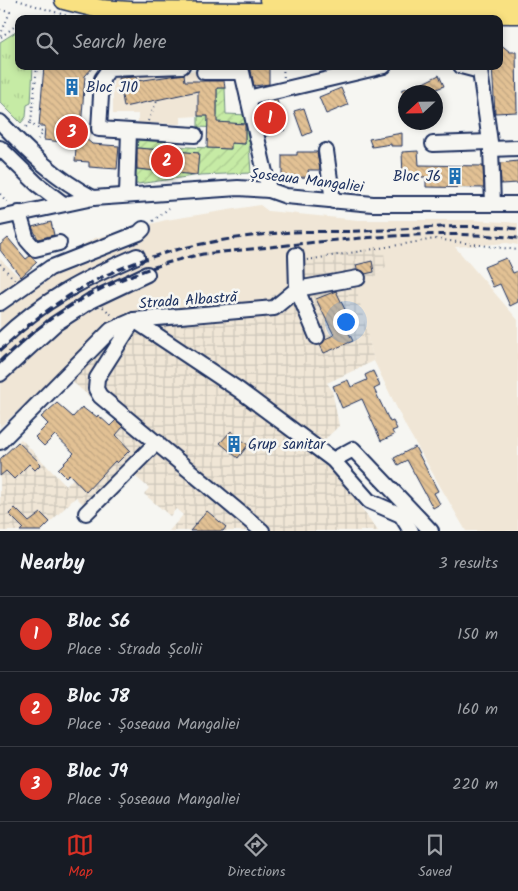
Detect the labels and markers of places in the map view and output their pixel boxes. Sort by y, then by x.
place label: Bloc J10 [86,76,138,100]
building icon: Bloc J10 [62,77,82,97]
pin: 1 [254,99,286,137]
pin: 3 [56,113,88,151]
pin: 2 [151,142,183,180]
place label: Bloc J6 [393,165,441,189]
building icon: Bloc J6 [445,166,465,186]
place label: Grup sanitar [248,433,326,457]
building icon: Grup sanitar [224,434,244,454]

